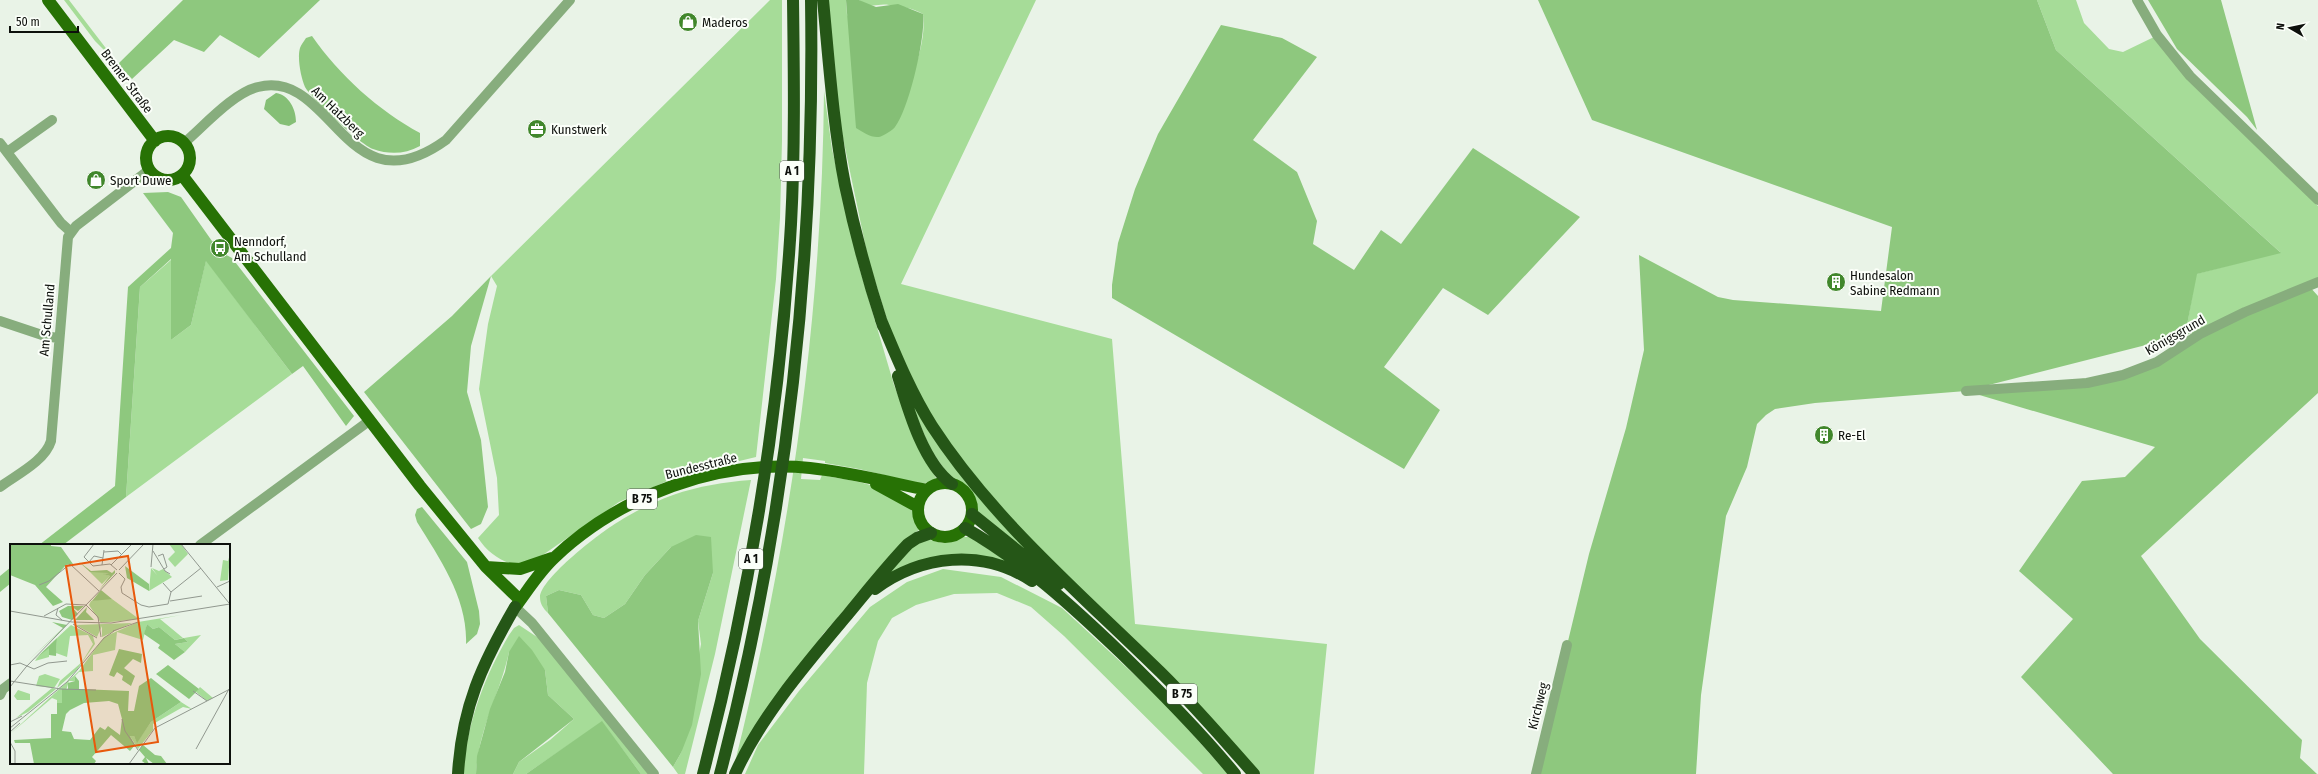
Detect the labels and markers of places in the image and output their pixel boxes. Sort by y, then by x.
shop icon: Maderos [677,11,699,33]
place label: Maderos [702,15,748,30]
office icon: Kunstwerk [526,118,548,140]
place label: Kunstwerk [551,122,608,137]
shop icon: Sport Duwe [85,169,107,191]
place label: Sport Duwe [110,173,171,188]
place label: Nenndorf, Am Schulland [234,234,307,264]
bus stop icon: Nenndorf, Am Schulland [209,237,231,259]
place label: Hundesalon Sabine Redmann [1850,268,1940,298]
building icon: Hundesalon Sabine Redmann [1825,271,1847,293]
building icon: Re-El [1813,424,1835,446]
place label: Re-El [1838,428,1866,443]

